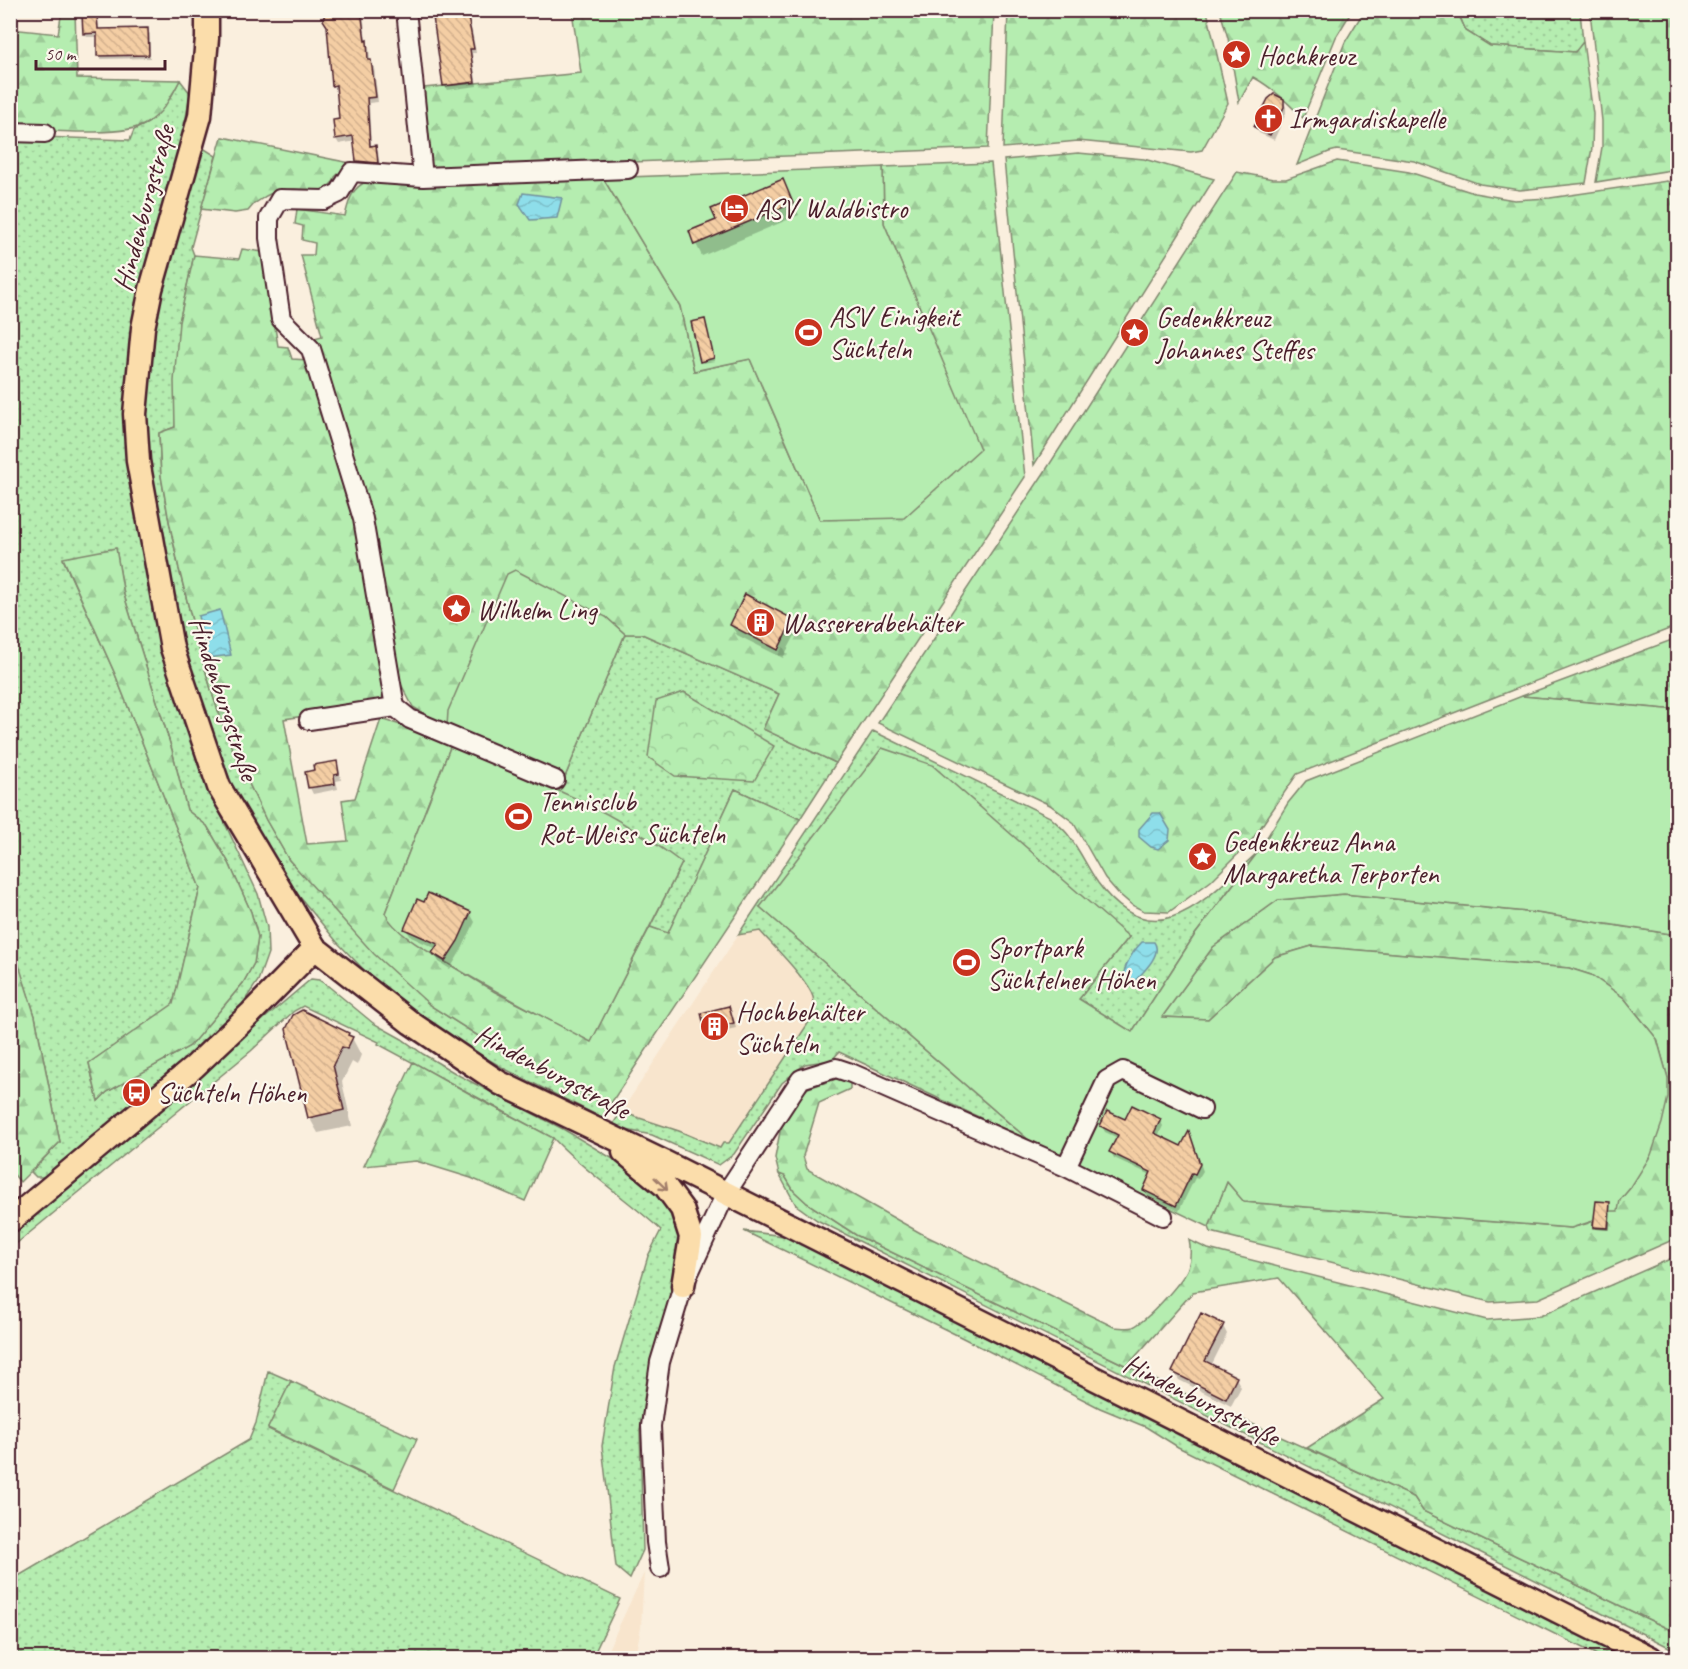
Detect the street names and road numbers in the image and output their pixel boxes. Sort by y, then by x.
street label: Hindenburgstraße [105,119,183,295]
street label: Hindenburgstraße [182,612,268,786]
street label: Hindenburgstraße [469,1016,638,1128]
street label: Hindenburgstraße [1118,1345,1287,1455]

